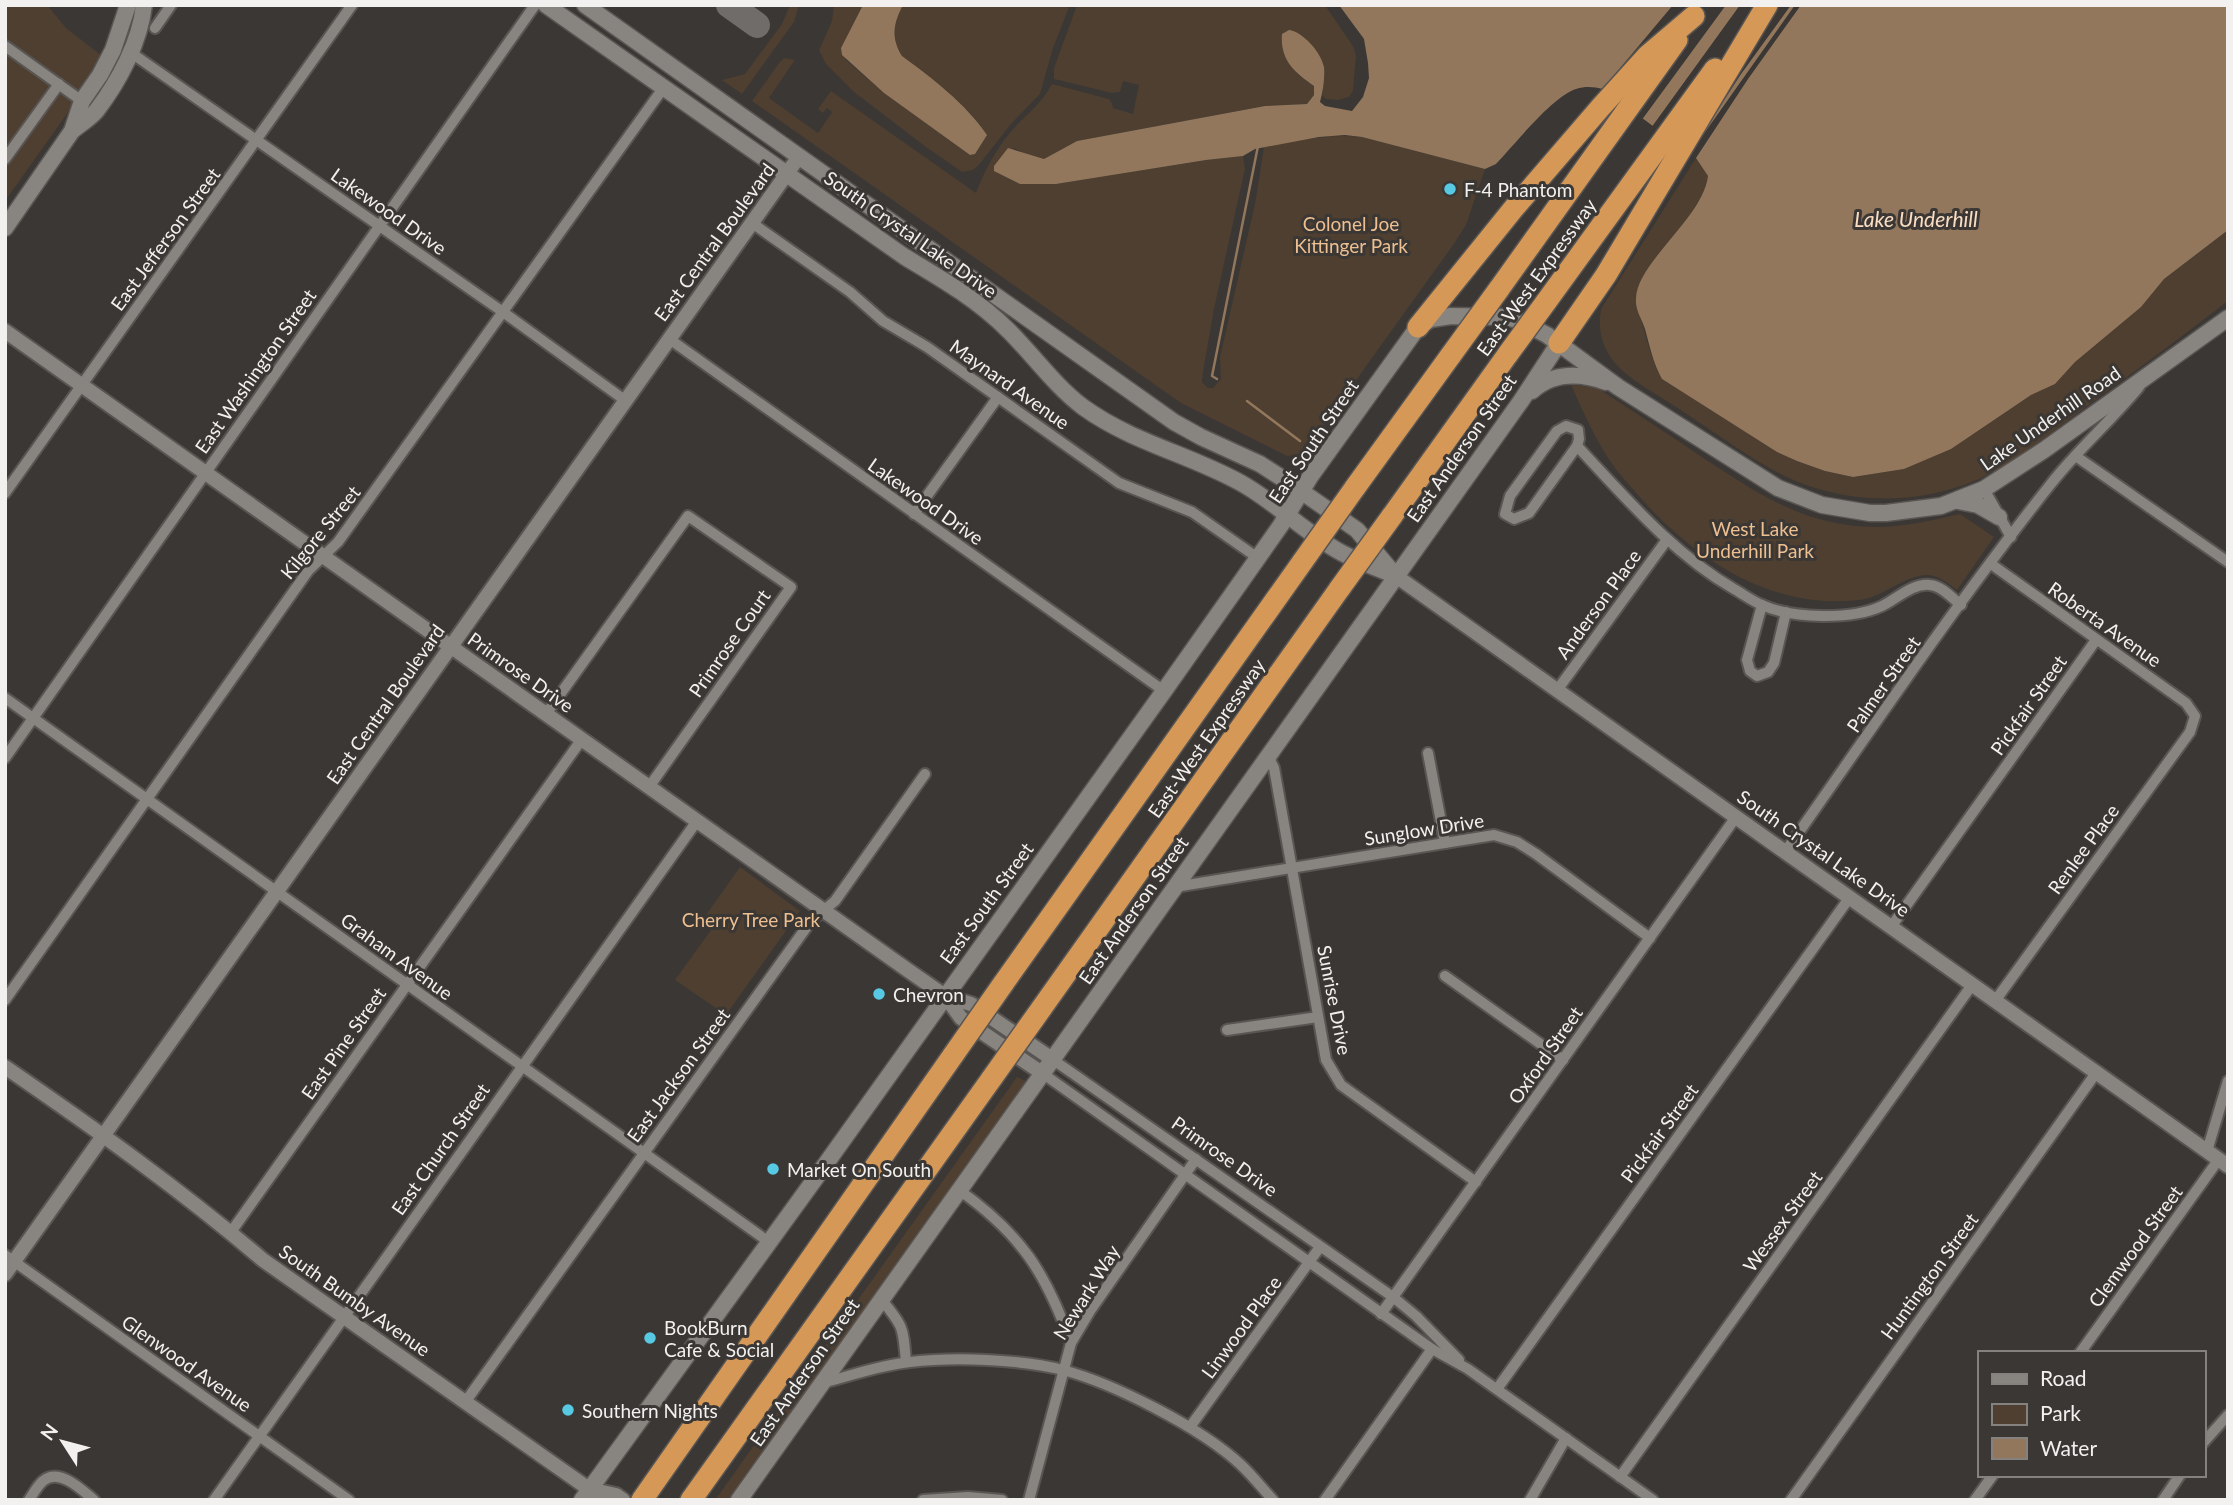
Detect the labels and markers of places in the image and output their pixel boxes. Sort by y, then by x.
place label: F-4 Phantom [1464,178,1572,201]
marker: F-4 Phantom [1442,181,1458,197]
place label: Chevron [893,983,964,1006]
marker: Chevron [871,986,887,1002]
place label: Market On South [787,1158,931,1181]
marker: Market On South [765,1161,781,1177]
place label: BookBurn Cafe & Social [664,1316,774,1361]
marker: BookBurn Cafe & Social [642,1330,658,1346]
place label: Southern Nights [582,1399,718,1422]
marker: Southern Nights [560,1402,576,1418]

